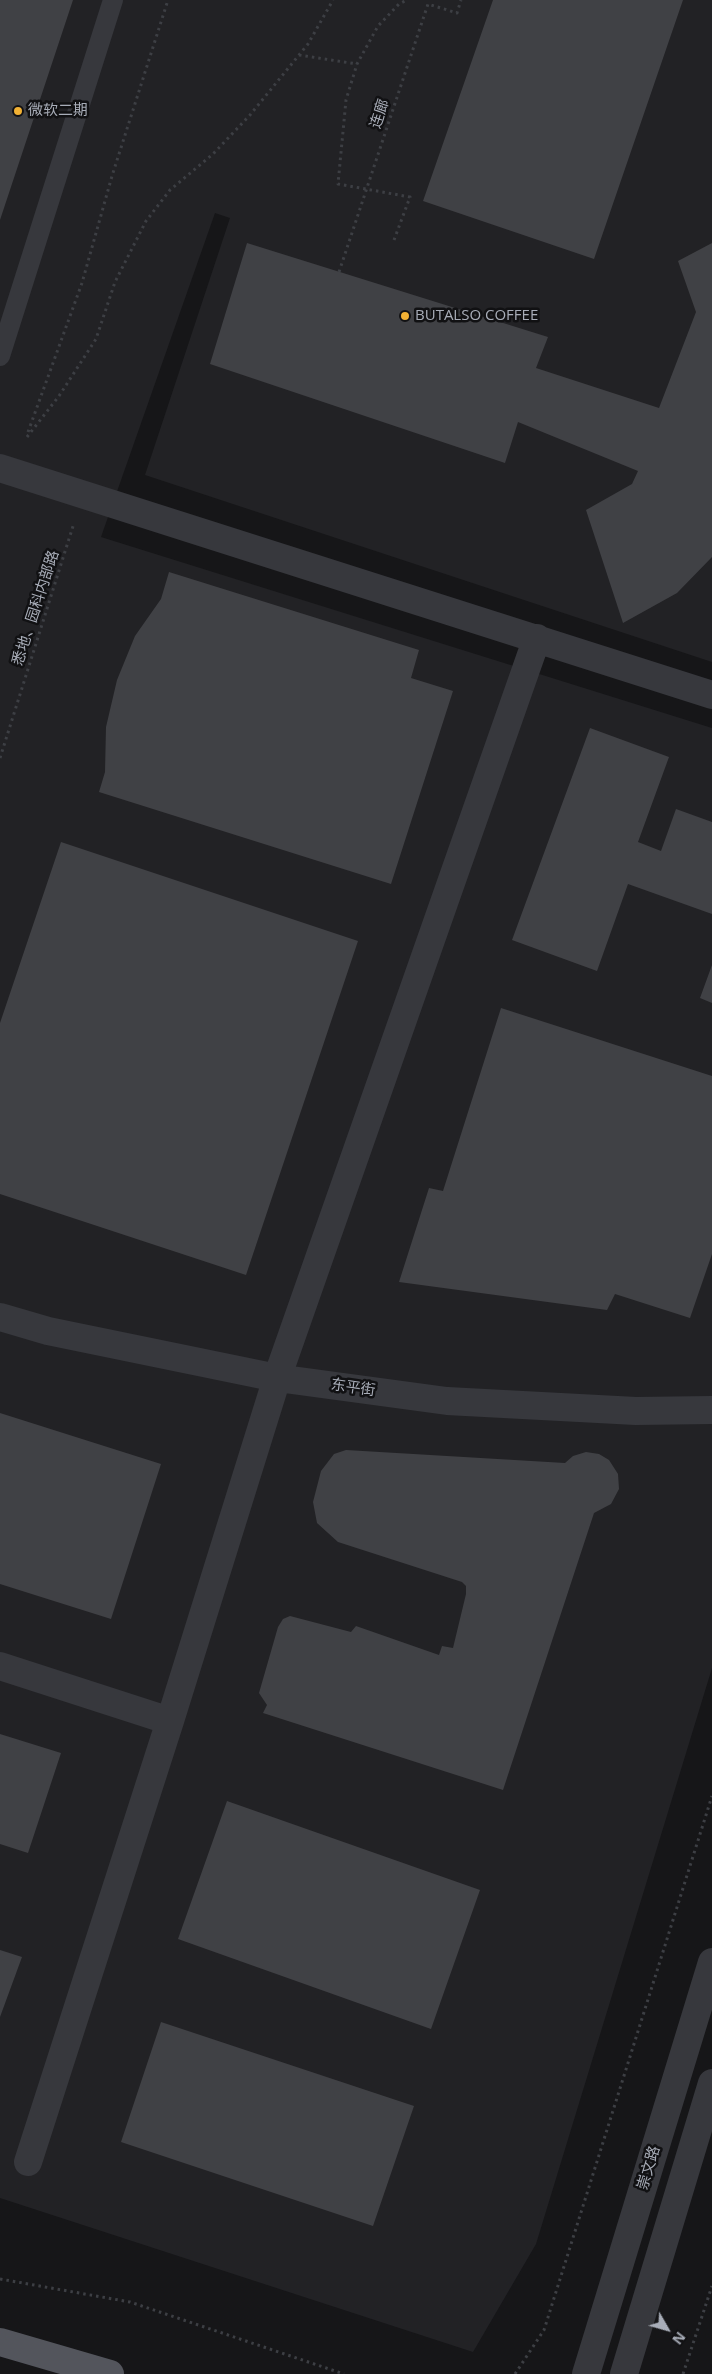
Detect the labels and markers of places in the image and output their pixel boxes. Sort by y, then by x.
place label: 微软二期 [28,102,88,120]
marker: 微软二期 [12,105,24,117]
place label: BUTALSO COFFEE [415,307,538,325]
marker: BUTALSO COFFEE [399,310,411,322]

